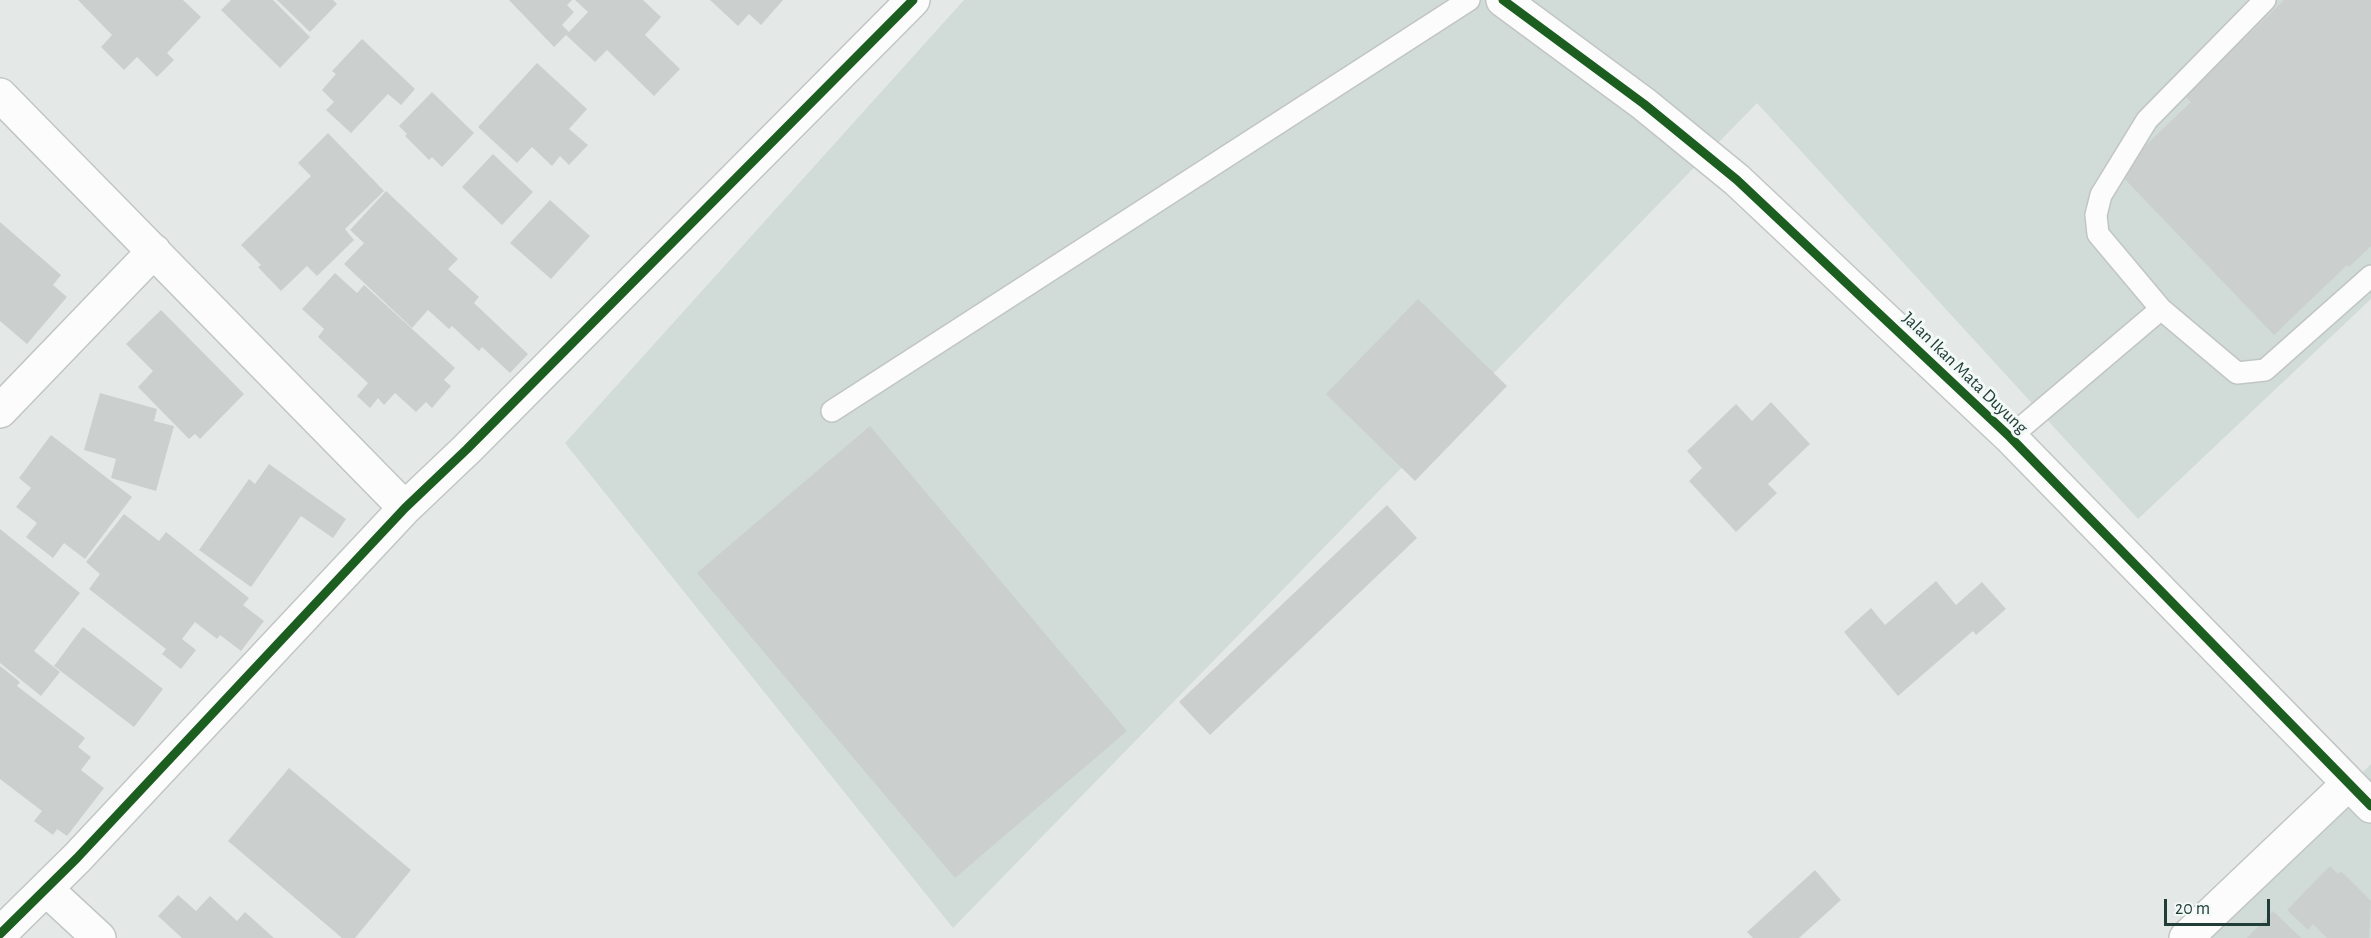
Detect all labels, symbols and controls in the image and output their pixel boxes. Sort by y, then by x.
street label: Jalan Ikan Mata Duyung [1898,308,2032,438]
scale bar [2167,887,2274,925]
text: 20 m [2175,900,2210,918]

